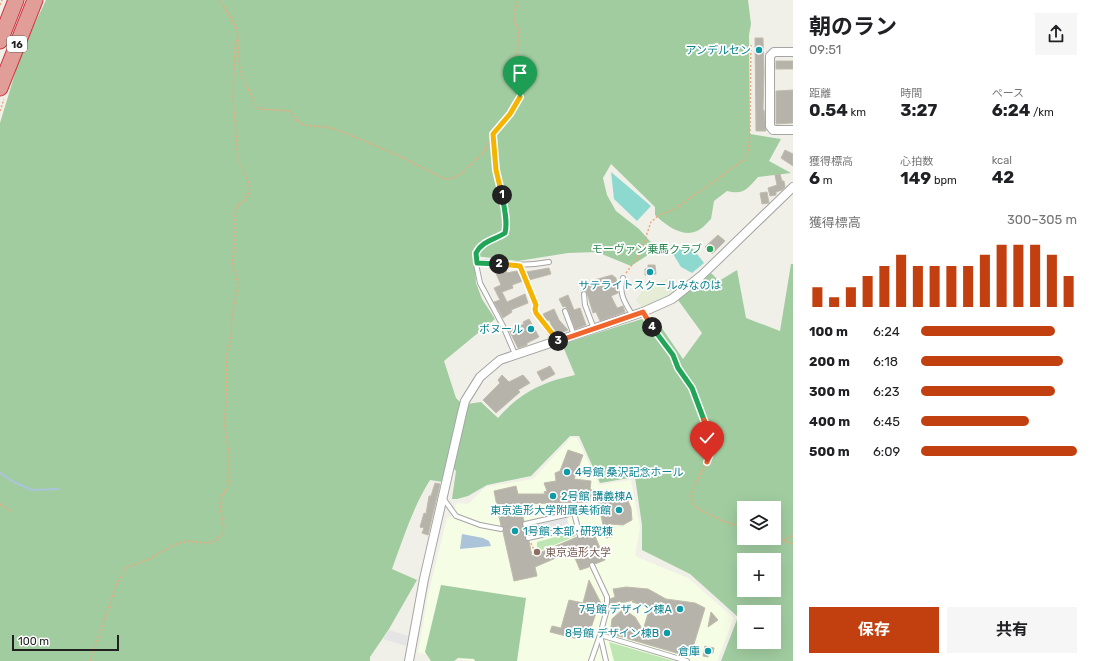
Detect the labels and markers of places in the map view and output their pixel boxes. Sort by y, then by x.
place label: アンデルセン [685,44,751,57]
marker: アンデルセン [754,45,764,55]
pin [503,56,537,97]
pin: 1 [492,185,512,205]
place label: モーヴァン乗馬クラブ [592,243,702,256]
marker: モーヴァン乗馬クラブ [705,244,715,254]
pin: 2 [489,254,509,274]
marker: サテライトスクールみなのは [645,267,655,277]
place label: サテライトスクールみなのは [579,279,722,292]
pin: 4 [642,317,662,337]
place label: ボヌール [479,323,523,336]
marker: ボヌール [526,324,536,334]
pin: 3 [548,331,568,351]
pin [690,421,724,462]
place label: 4号館 桑沢記念ホール [575,466,684,479]
marker: 4号館 桑沢記念ホール [562,467,572,477]
place label: 2号館 講義棟A [561,490,633,503]
marker: 2号館 講義棟A [548,491,558,501]
place label: 東京造形大学附属美術館 [490,504,611,517]
marker: 東京造形大学附属美術館 [614,505,624,515]
place label: 1号館 本部･研究棟 [523,525,613,538]
marker: 1号館 本部･研究棟 [510,526,520,536]
place label: 東京造形大学 [545,546,611,559]
marker: 東京造形大学 [532,547,542,557]
place label: 7号館 デザイン棟A [579,603,673,616]
marker: 7号館 デザイン棟A [675,604,685,614]
place label: 8号館 デザイン棟B [565,627,659,640]
marker: 8号館 デザイン棟B [662,628,672,638]
place label: 倉庫 [678,645,700,658]
marker: 倉庫 [703,646,713,656]

